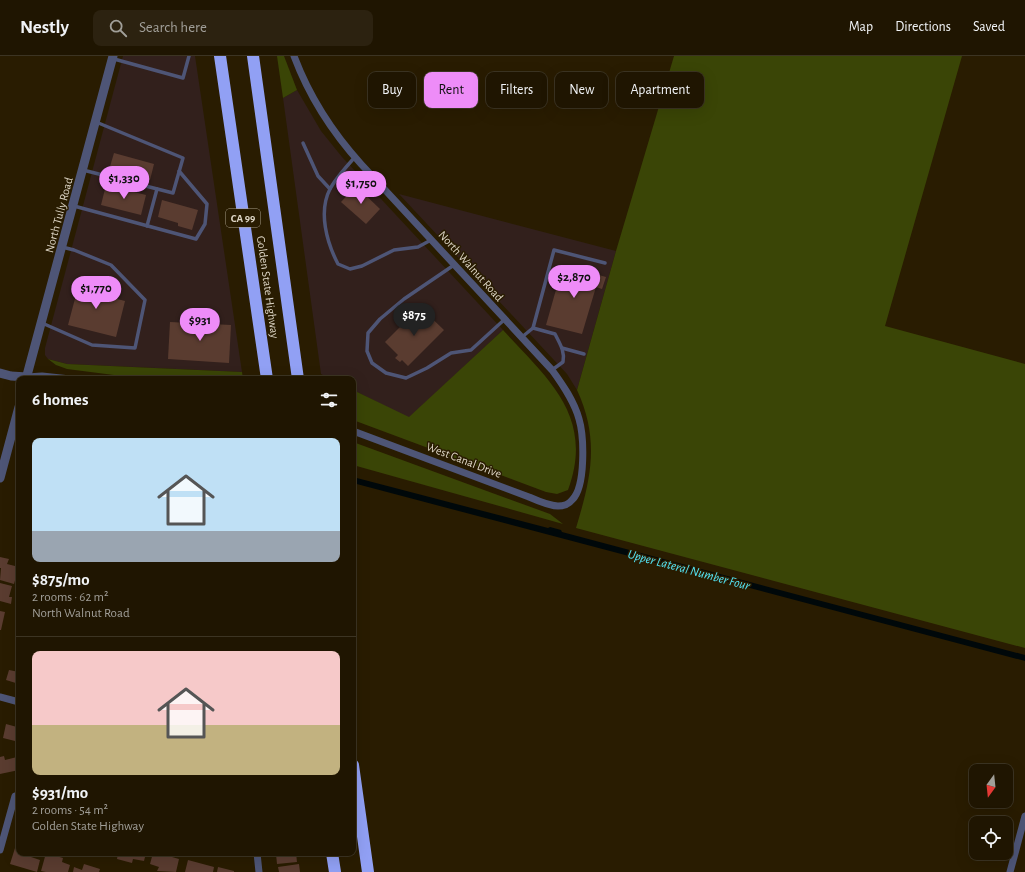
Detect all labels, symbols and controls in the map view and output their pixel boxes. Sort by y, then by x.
search box [93,10,373,46]
icon: search [107,17,129,39]
text: Nestly [20,18,69,37]
text: Search here [139,20,207,35]
text: Map [849,20,873,34]
text: Directions [895,20,951,34]
text: Saved [973,20,1005,34]
chip: Buy [368,72,416,108]
chip: Rent [424,72,478,108]
chip: Filters [486,72,547,108]
chip: New [555,72,608,108]
chip: Apartment [616,72,704,108]
pin: $1,330 [91,166,157,200]
pin: $1,750 [328,171,394,205]
text: $1,330 [108,172,140,185]
street label: North Tully Road [43,176,76,254]
text: $1,750 [345,177,377,190]
road number: CA 99 [226,209,260,227]
street label: North Walnut Road [436,228,506,304]
street label: Golden State Highway [254,235,281,339]
pin: $2,870 [541,265,607,299]
text: $2,870 [557,271,591,284]
pin: $1,770 [63,276,129,310]
text: $1,770 [80,282,112,295]
pin: $875 [390,303,438,337]
pin: $931 [176,308,224,342]
text: $875 [402,309,426,322]
text: $931 [189,314,211,327]
icon: filters [318,389,340,411]
text: 6 homes [32,391,88,408]
street label: West Canal Drive [425,440,503,480]
icon: home [150,464,222,536]
water label: Upper Lateral Number Four [626,548,752,593]
text: $875/mo [32,571,90,588]
text: 2 rooms · 62 m² [32,591,108,604]
text: North Walnut Road [32,607,130,620]
icon: home [150,677,222,749]
north arrow [969,764,1013,808]
map controls [969,764,1013,860]
text: $931/mo [32,784,88,801]
text: 2 rooms · 54 m² [32,804,108,817]
button: locate [969,816,1013,860]
text: Golden State Highway [32,820,144,833]

